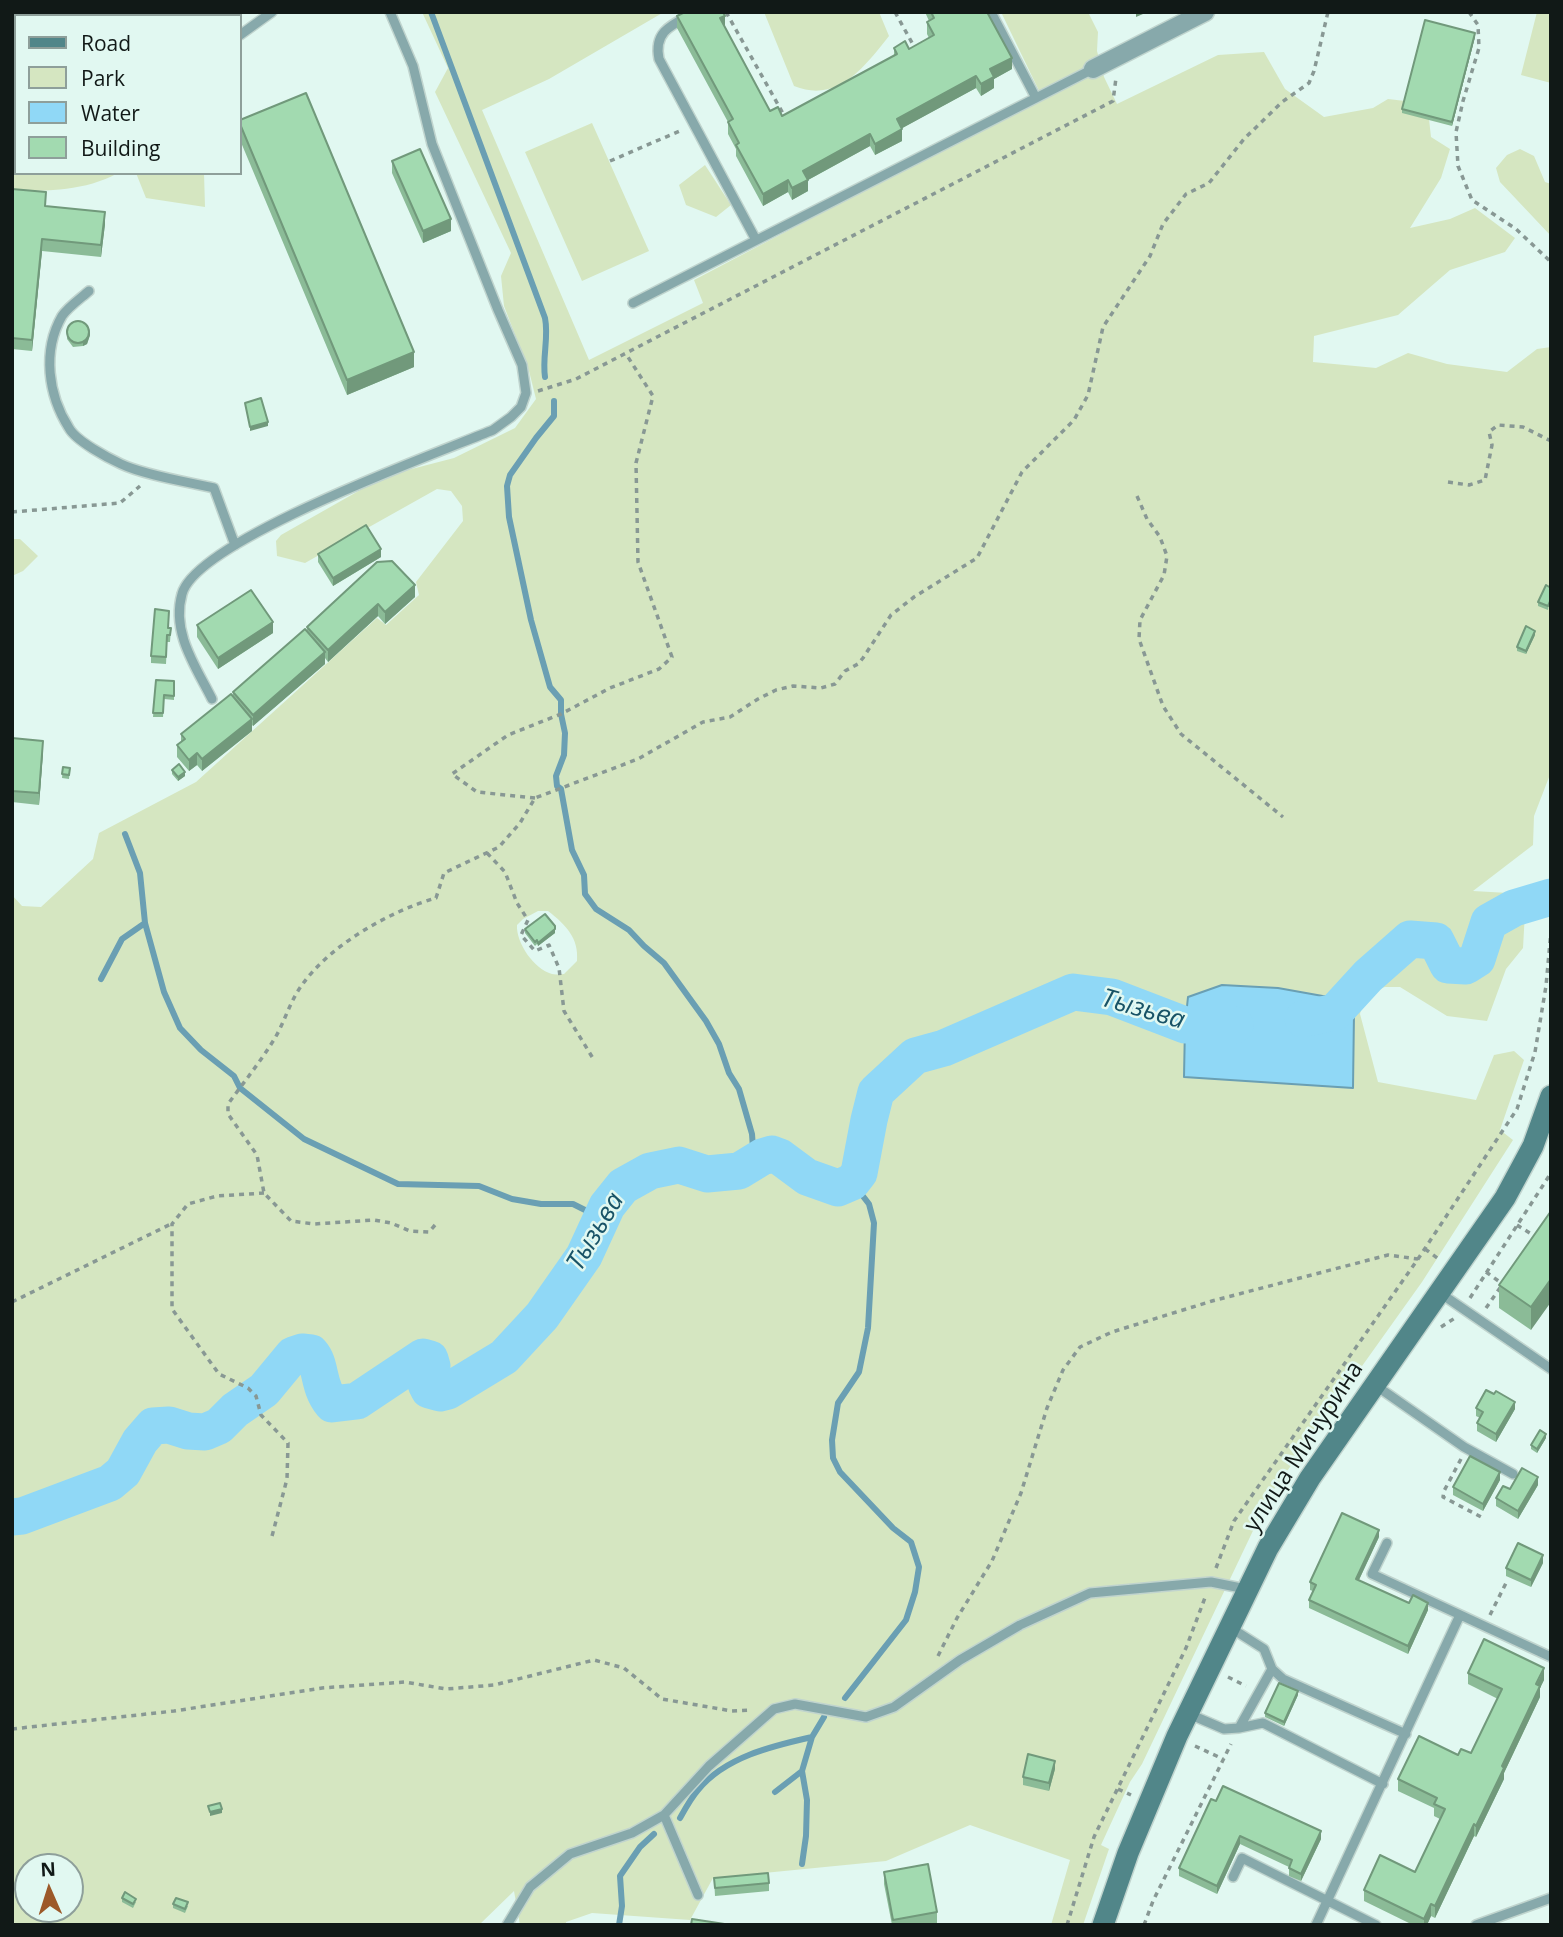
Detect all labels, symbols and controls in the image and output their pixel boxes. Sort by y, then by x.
legend [14,14,242,175]
text: Road [81,29,131,57]
text: Park [81,64,125,92]
text: Water [81,99,140,127]
text: Building [81,134,160,162]
water label: Тызьва [1098,983,1188,1037]
water label: Тызьва [561,1187,631,1277]
street label: улица Мичурина [1238,1356,1370,1538]
north arrow [14,1853,84,1923]
text: N [40,1856,56,1882]

